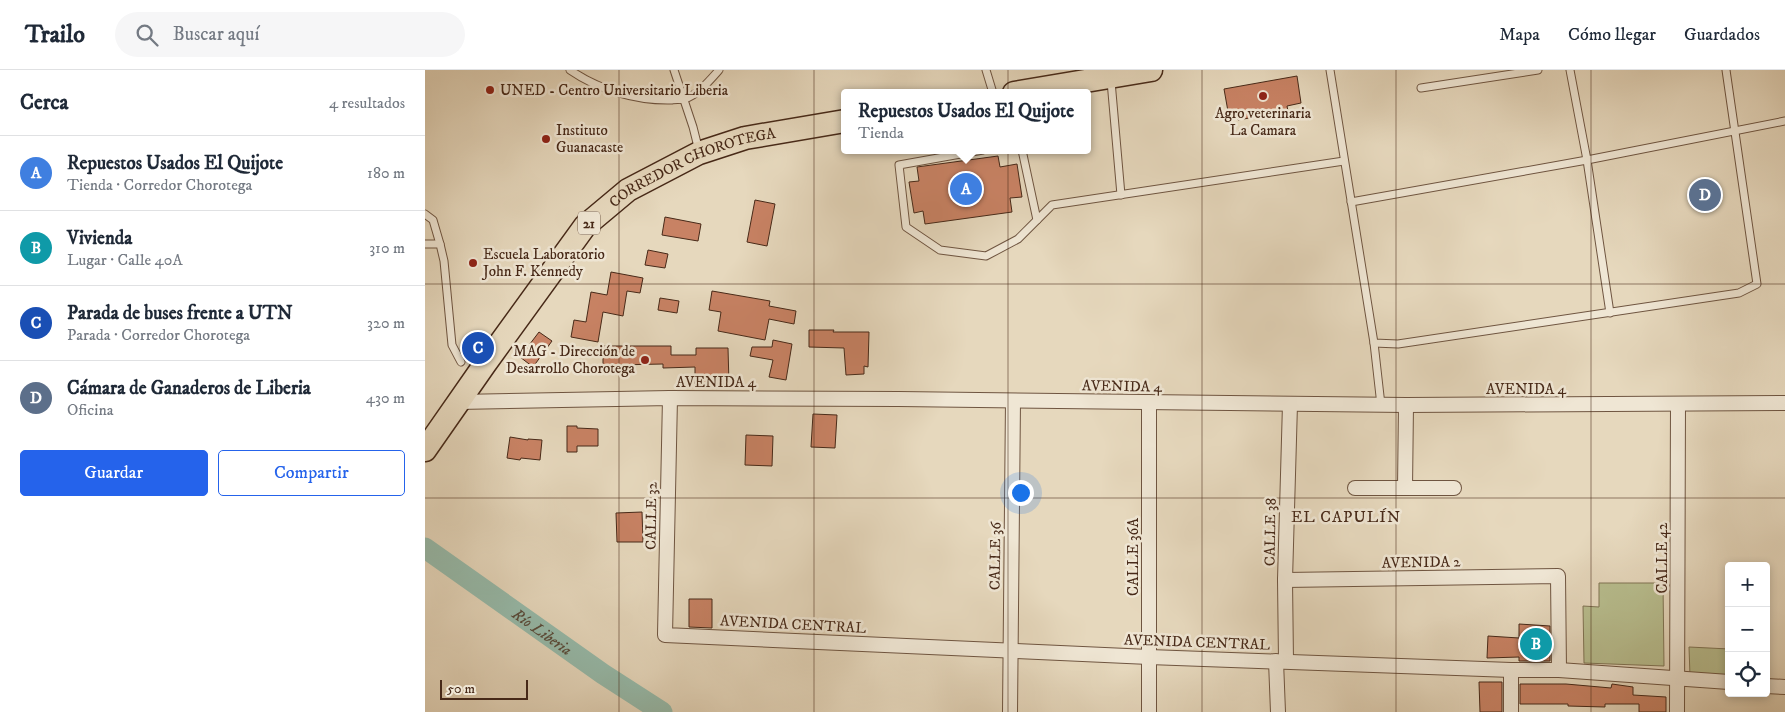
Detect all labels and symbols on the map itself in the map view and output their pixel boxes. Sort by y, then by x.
place label: UNED - Centro Universitario Liberia [500,81,729,100]
marker: UNED - Centro Universitario Liberia [484,84,496,96]
marker: Agro veterinaria La Camara [1257,90,1269,102]
place label: Agro veterinaria La Camara [1215,104,1312,140]
place label: Instituto Guanacaste [556,121,623,157]
street label: CORREDOR CHOROTEGA [605,124,778,212]
marker: Instituto Guanacaste [540,133,552,145]
pin: A [950,170,982,208]
pin: D [1689,176,1721,214]
road number: 21 [578,212,600,234]
place label: Escuela Laboratorio John F. Kennedy [481,245,605,281]
marker: Escuela Laboratorio John F. Kennedy [467,257,479,269]
pin: C [462,329,494,367]
place label: MAG - Dirección de Desarrollo Chorotega [506,342,636,378]
marker: MAG - Dirección de Desarrollo Chorotega [639,354,651,366]
street label: AVENIDA 4 [676,373,756,392]
street label: AVENIDA 4 [1082,376,1163,397]
street label: AVENIDA 4 [1486,380,1566,399]
your location [1008,480,1034,506]
street label: CALLE 32 [641,481,662,550]
street label: CALLE 38 [1260,498,1281,566]
district label: EL CAPULÍN [1291,507,1401,527]
street label: CALLE 36A [1124,518,1143,596]
street label: CALLE 36 [985,520,1006,590]
street label: CALLE 42 [1653,522,1672,594]
street label: AVENIDA 2 [1381,552,1461,573]
water label: Río Liberia [507,603,576,660]
street label: AVENIDA CENTRAL [720,611,867,638]
pin: B [1520,625,1552,663]
street label: AVENIDA CENTRAL [1124,630,1271,655]
scale bar [440,677,527,700]

